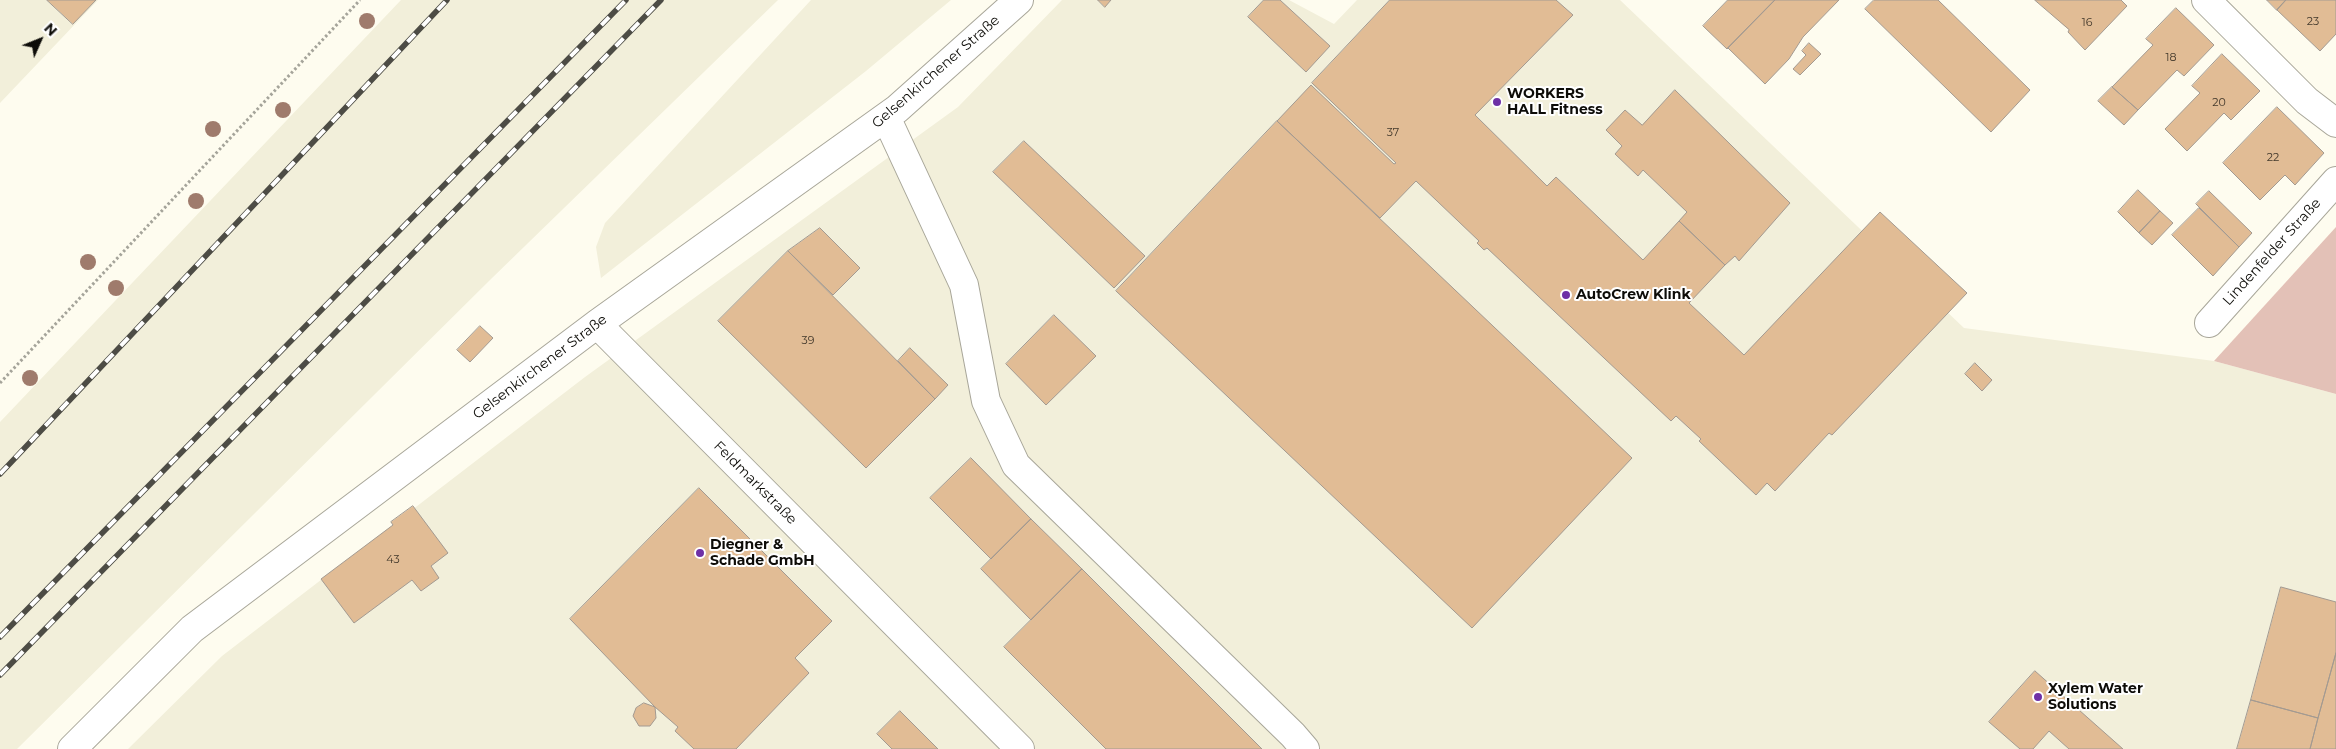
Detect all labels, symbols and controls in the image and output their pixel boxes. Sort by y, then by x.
street label: Gelsenkirchener Straße [869,12,1003,132]
north arrow [15,15,65,65]
house number: 23 [2307,15,2319,29]
house number: 16 [2082,16,2092,30]
text: N [40,19,61,40]
house number: 18 [2166,51,2176,65]
place label: WORKERS HALL Fitness [1507,86,1603,118]
marker: WORKERS HALL Fitness [1491,96,1503,108]
house number: 20 [2212,96,2226,110]
house number: 37 [1387,126,1399,140]
house number: 22 [2267,151,2279,165]
street label: Lindenfelder Straße [2219,195,2325,309]
place label: AutoCrew Klink [1576,287,1691,303]
marker: AutoCrew Klink [1560,289,1572,301]
street label: Gelsenkirchener Straße [470,311,610,423]
house number: 39 [802,334,814,348]
street label: Feldmarkstraße [710,438,800,528]
place label: Diegner & Schade GmbH [710,537,814,570]
marker: Diegner & Schade GmbH [694,547,706,559]
house number: 43 [386,553,400,567]
place label: Xylem Water Solutions [2048,681,2143,714]
marker: Xylem Water Solutions [2032,691,2044,703]

